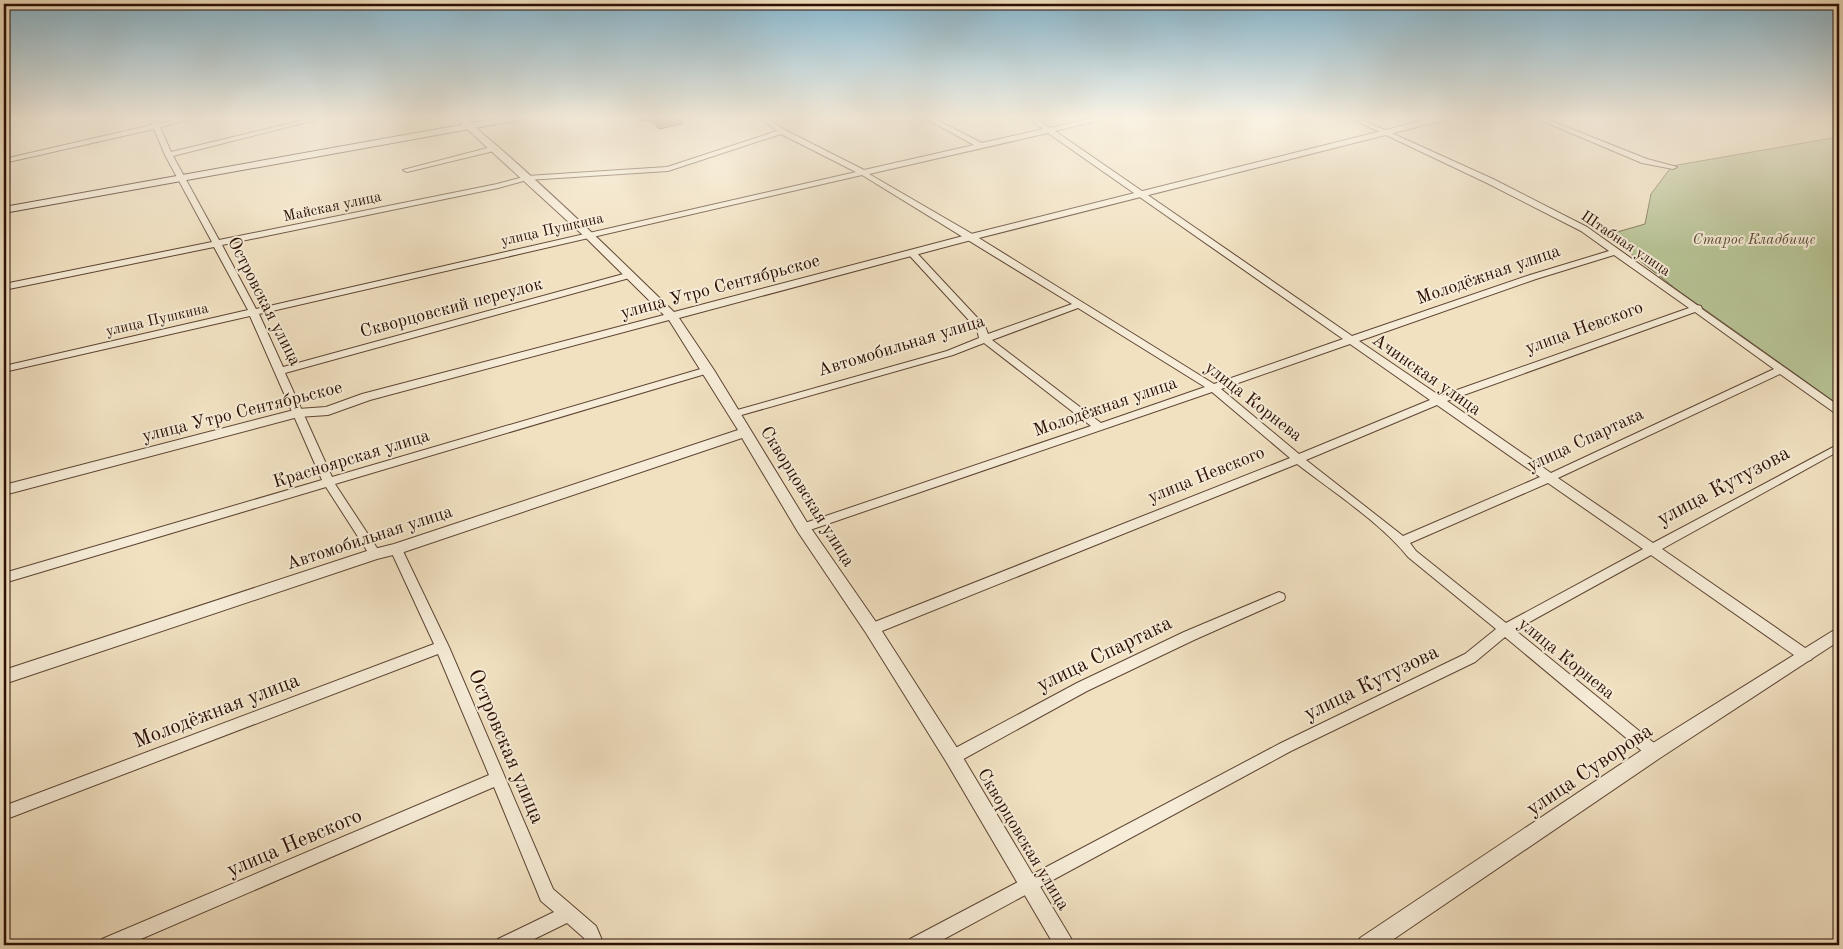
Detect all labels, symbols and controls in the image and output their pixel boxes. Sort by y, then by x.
street label: Майская улица [282,190,383,225]
street label: Штабная улица [1578,209,1673,280]
street label: улица Пушкина [499,211,606,250]
park label: Старое Кладбище [1692,232,1816,248]
street label: Островская улица [224,234,304,369]
street label: Молодёжная улица [1414,242,1563,308]
street label: улица Утро Сентябрьское [619,252,822,322]
street label: Скворцовский переулок [358,275,544,341]
street label: улица Невского [1523,298,1646,358]
street label: улица Пушкина [104,301,211,340]
street label: Автомобильная улица [816,312,987,380]
street label: Ачинская улица [1369,331,1484,419]
street label: улица Корнева [1201,358,1306,445]
street label: Молодёжная улица [1031,374,1180,440]
street label: улица Утро Сентябрьское [140,378,344,446]
street label: улица Спартака [1524,405,1647,475]
street label: Скворцовская улица [757,423,858,570]
street label: Красноярская улица [271,427,432,491]
street label: улица Невского [1146,443,1267,506]
street label: улица Кутузова [1654,443,1794,530]
street label: Автомобильная улица [284,503,455,573]
street label: улица Спартака [1034,613,1176,696]
street label: улица Корнева [1515,615,1618,703]
street label: улица Кутузова [1301,642,1442,725]
street label: Островская улица [464,666,548,827]
street label: Молодёжная улица [131,670,302,753]
street label: улица Суворова [1523,720,1657,820]
street label: Скворцовская улица [974,766,1073,914]
street label: улица Невского [224,805,365,881]

